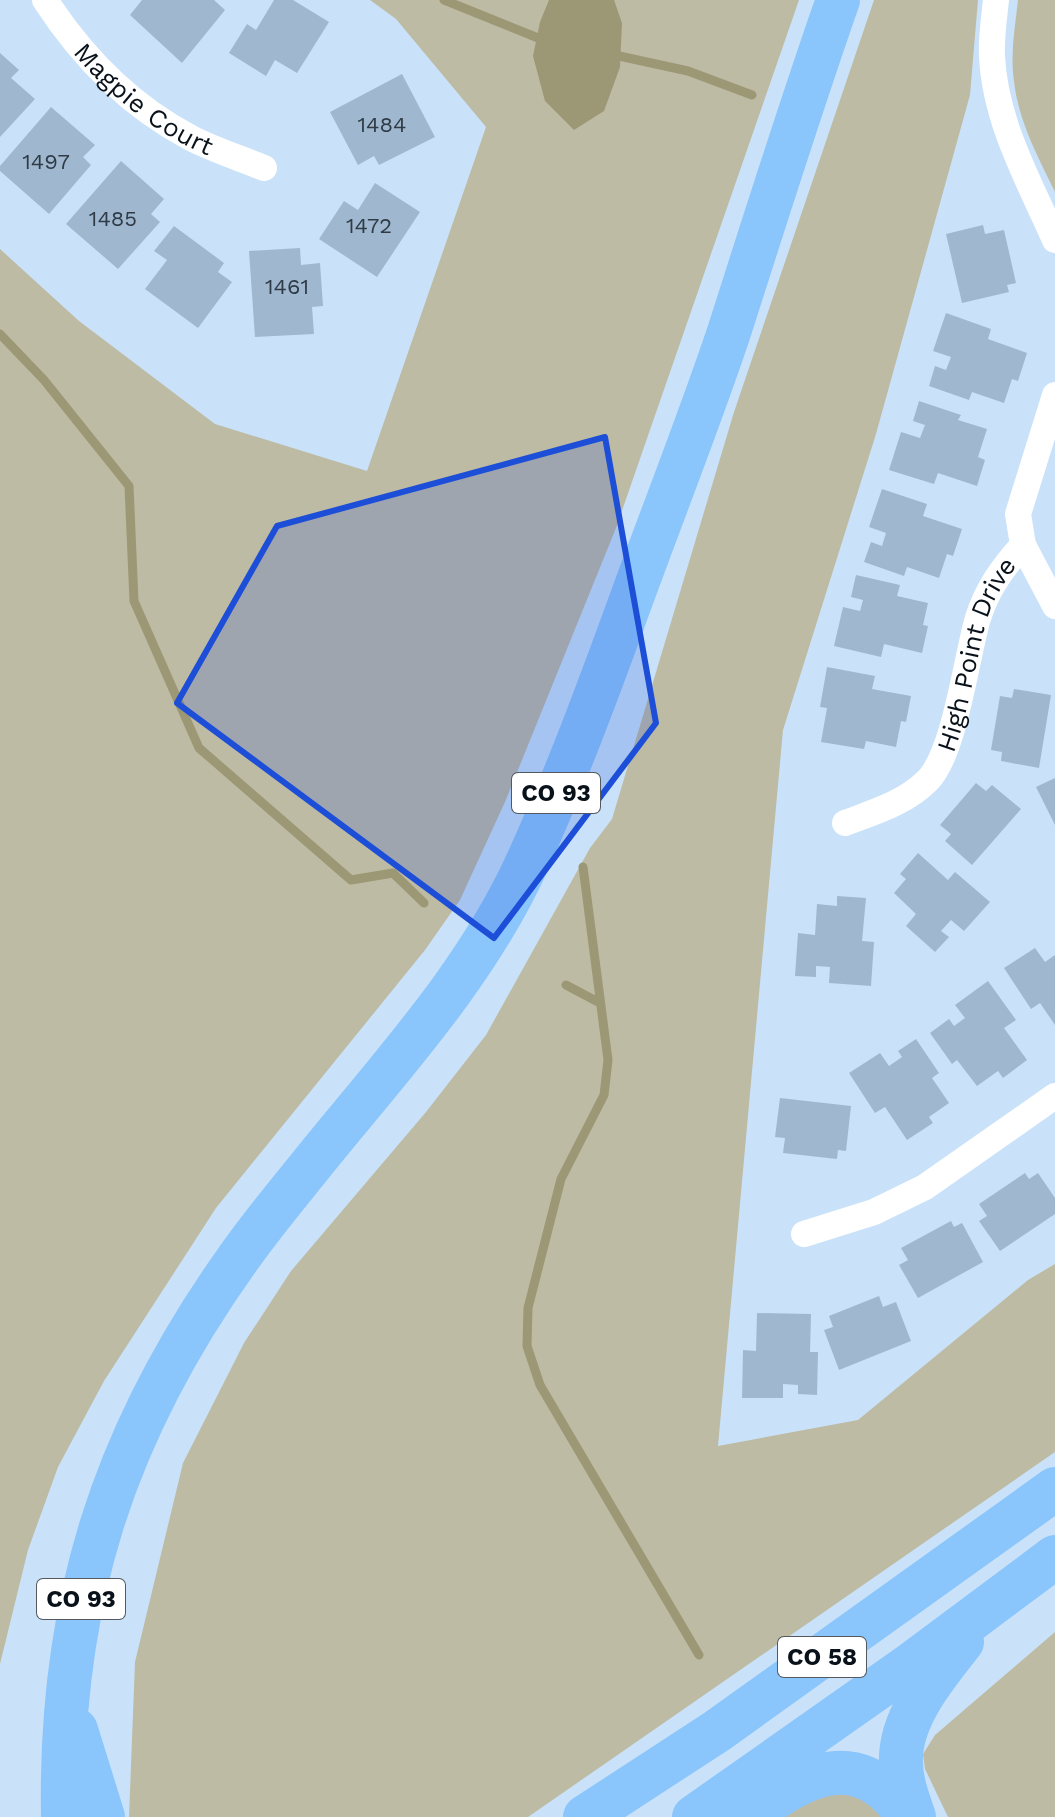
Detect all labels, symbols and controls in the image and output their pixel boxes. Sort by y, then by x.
street label: Magpie Court [68,37,218,161]
house number: 1484 [357,112,407,137]
house number: 1497 [22,149,70,174]
house number: 1485 [89,206,137,231]
house number: 1472 [346,213,392,238]
house number: 1461 [265,274,309,299]
street label: High Point Drive [931,551,1022,756]
road number: CO 93 [512,773,600,813]
road number: CO 93 [37,1579,125,1619]
road number: CO 58 [778,1637,866,1677]

